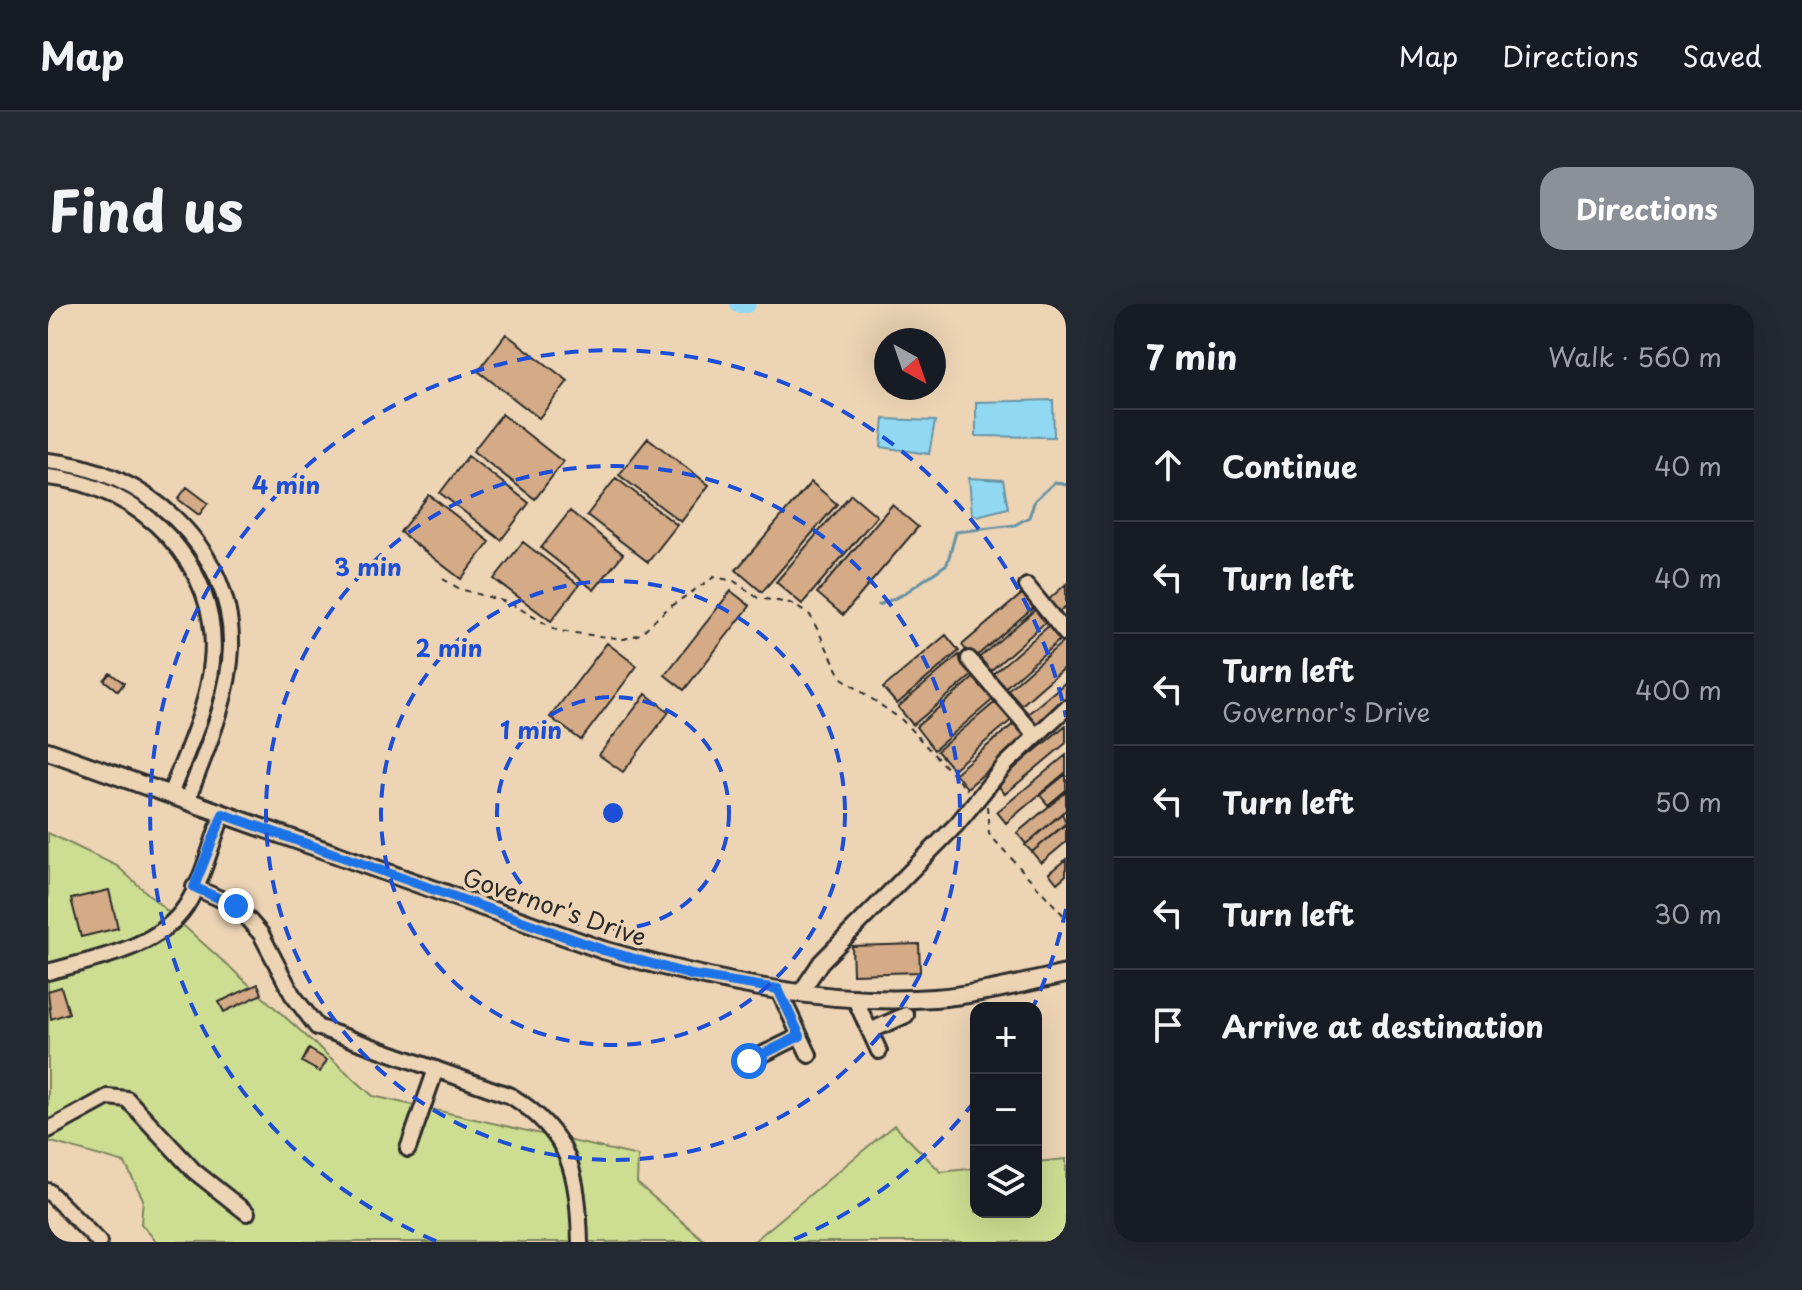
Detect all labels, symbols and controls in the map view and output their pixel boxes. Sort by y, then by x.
text: Map [40,27,124,84]
text: Map [1399,34,1458,77]
text: Directions [1502,34,1639,77]
text: Saved [1683,34,1762,77]
text: Find us [48,166,244,251]
button: Directions [1540,167,1754,250]
north arrow [874,328,946,400]
text: 7 min [1146,330,1237,382]
text: Walk · 560 m [1548,337,1722,376]
icon: ahead [1146,443,1190,487]
text: Continue [1222,443,1357,488]
text: 40 m [1654,446,1722,485]
text: 4 min [252,466,320,502]
text: 3 min [334,548,402,584]
icon: left [1146,555,1190,599]
text: Turn left [1222,555,1354,600]
text: 40 m [1654,558,1722,597]
text: 2 min [415,629,483,665]
text: Turn left [1222,647,1354,692]
icon: left [1146,667,1190,711]
text: 400 m [1635,670,1722,709]
text: Governor's Drive [1222,692,1430,731]
text: 1 min [500,711,562,747]
icon: left [1146,779,1190,823]
text: Turn left [1222,779,1354,824]
text: 50 m [1655,782,1722,821]
centre of rings [599,799,627,827]
street label: Governor's Drive [458,858,652,954]
route end [218,888,254,924]
icon: left [1146,891,1190,935]
text: Turn left [1222,891,1354,936]
text: 30 m [1654,894,1722,933]
map controls [970,1002,1042,1218]
button: + [970,1002,1042,1074]
icon: arrive [1146,1003,1190,1047]
text: Arrive at destination [1222,1003,1544,1048]
route start [731,1043,767,1079]
button: − [970,1074,1042,1146]
button: layers [970,1146,1042,1218]

